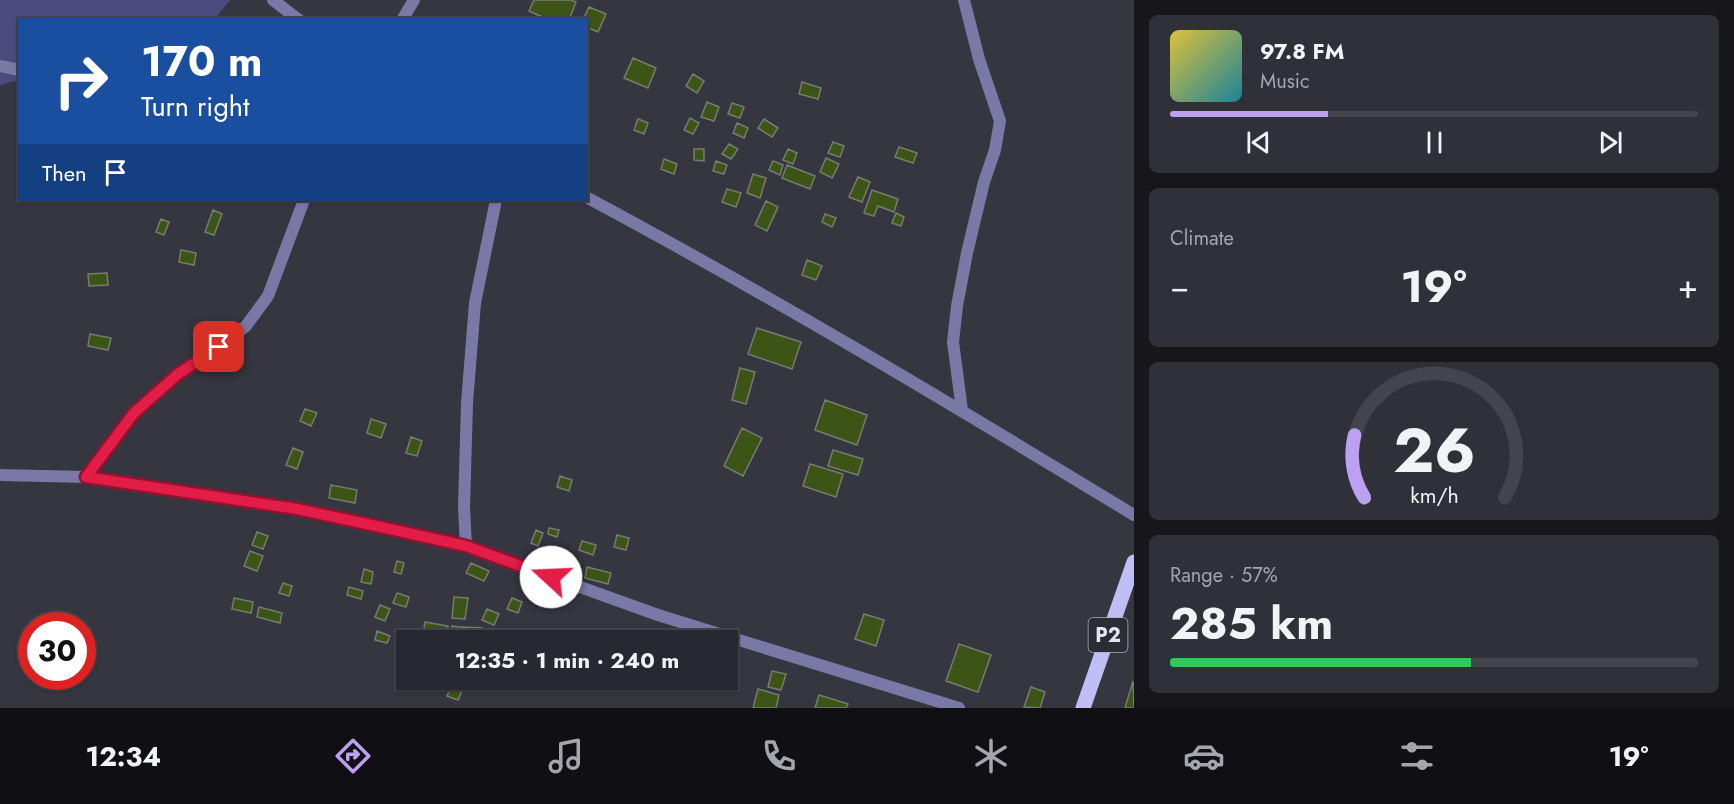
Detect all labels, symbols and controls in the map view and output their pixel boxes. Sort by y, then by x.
text: 170 m [141,31,263,92]
text: 97.8 FM [1260,35,1344,67]
icon: right [42,42,120,120]
text: Music [1260,67,1310,96]
text: Turn right [141,87,249,126]
icon: previous [1242,126,1275,159]
icon: pause [1418,126,1451,159]
icon: next [1594,126,1627,159]
icon: arrive [99,156,132,189]
text: Then [42,157,87,189]
text: Climate [1170,224,1234,253]
text: 19° [1400,254,1467,319]
text: − [1170,263,1189,310]
text: + [1678,263,1698,310]
pin [193,321,244,372]
icon: arrive [202,330,235,363]
text: 26 [1393,405,1475,495]
text: km/h [1410,480,1458,511]
position arrow [519,545,583,609]
text: Range · 57% [1170,561,1278,590]
text: 285 km [1170,591,1333,656]
speed limit sign: 30 [18,612,96,690]
road number: P2 [1088,618,1128,652]
text: 12:35 · 1 min · 240 m [455,644,679,676]
icon: directions [332,735,374,777]
icon: music [545,735,587,777]
icon: phone [758,735,800,777]
icon: climate [970,735,1012,777]
icon: car [1183,735,1225,777]
icon: filters [1396,735,1438,777]
text: 12:34 [85,737,161,776]
text: 19° [1609,737,1649,776]

